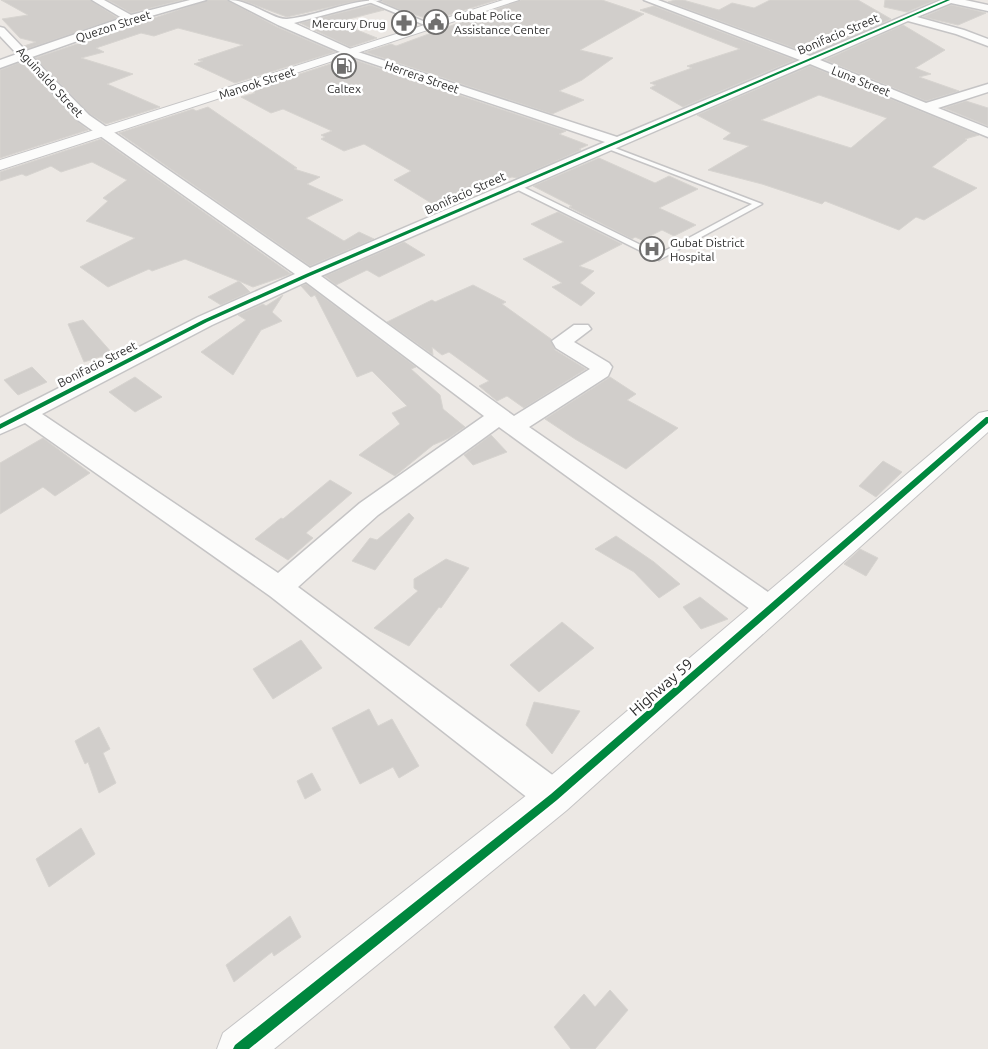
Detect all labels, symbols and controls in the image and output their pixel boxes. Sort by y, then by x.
street label: Quezon Street [74,8,153,44]
public building icon: Gubat Police Assistance Center [423,9,449,35]
place label: Gubat Police Assistance Center [454,9,550,36]
pharmacy icon: Mercury Drug [391,10,417,36]
street label: Bonifacio Street [795,11,881,57]
place label: Mercury Drug [312,17,386,30]
street label: Aguinaldo Street [14,44,86,120]
fuel station icon: Caltex [331,53,357,79]
street label: Herrera Street [383,58,461,96]
street label: Luna Street [830,63,893,99]
street label: Manook Street [217,64,297,102]
place label: Caltex [327,82,361,95]
street label: Bonifacio Street [423,169,508,217]
hospital icon: Gubat District Hospital [639,236,665,262]
place label: Gubat District Hospital [670,236,745,263]
street label: Bonifacio Street [55,338,139,390]
street label: Highway 59 [626,655,696,719]

